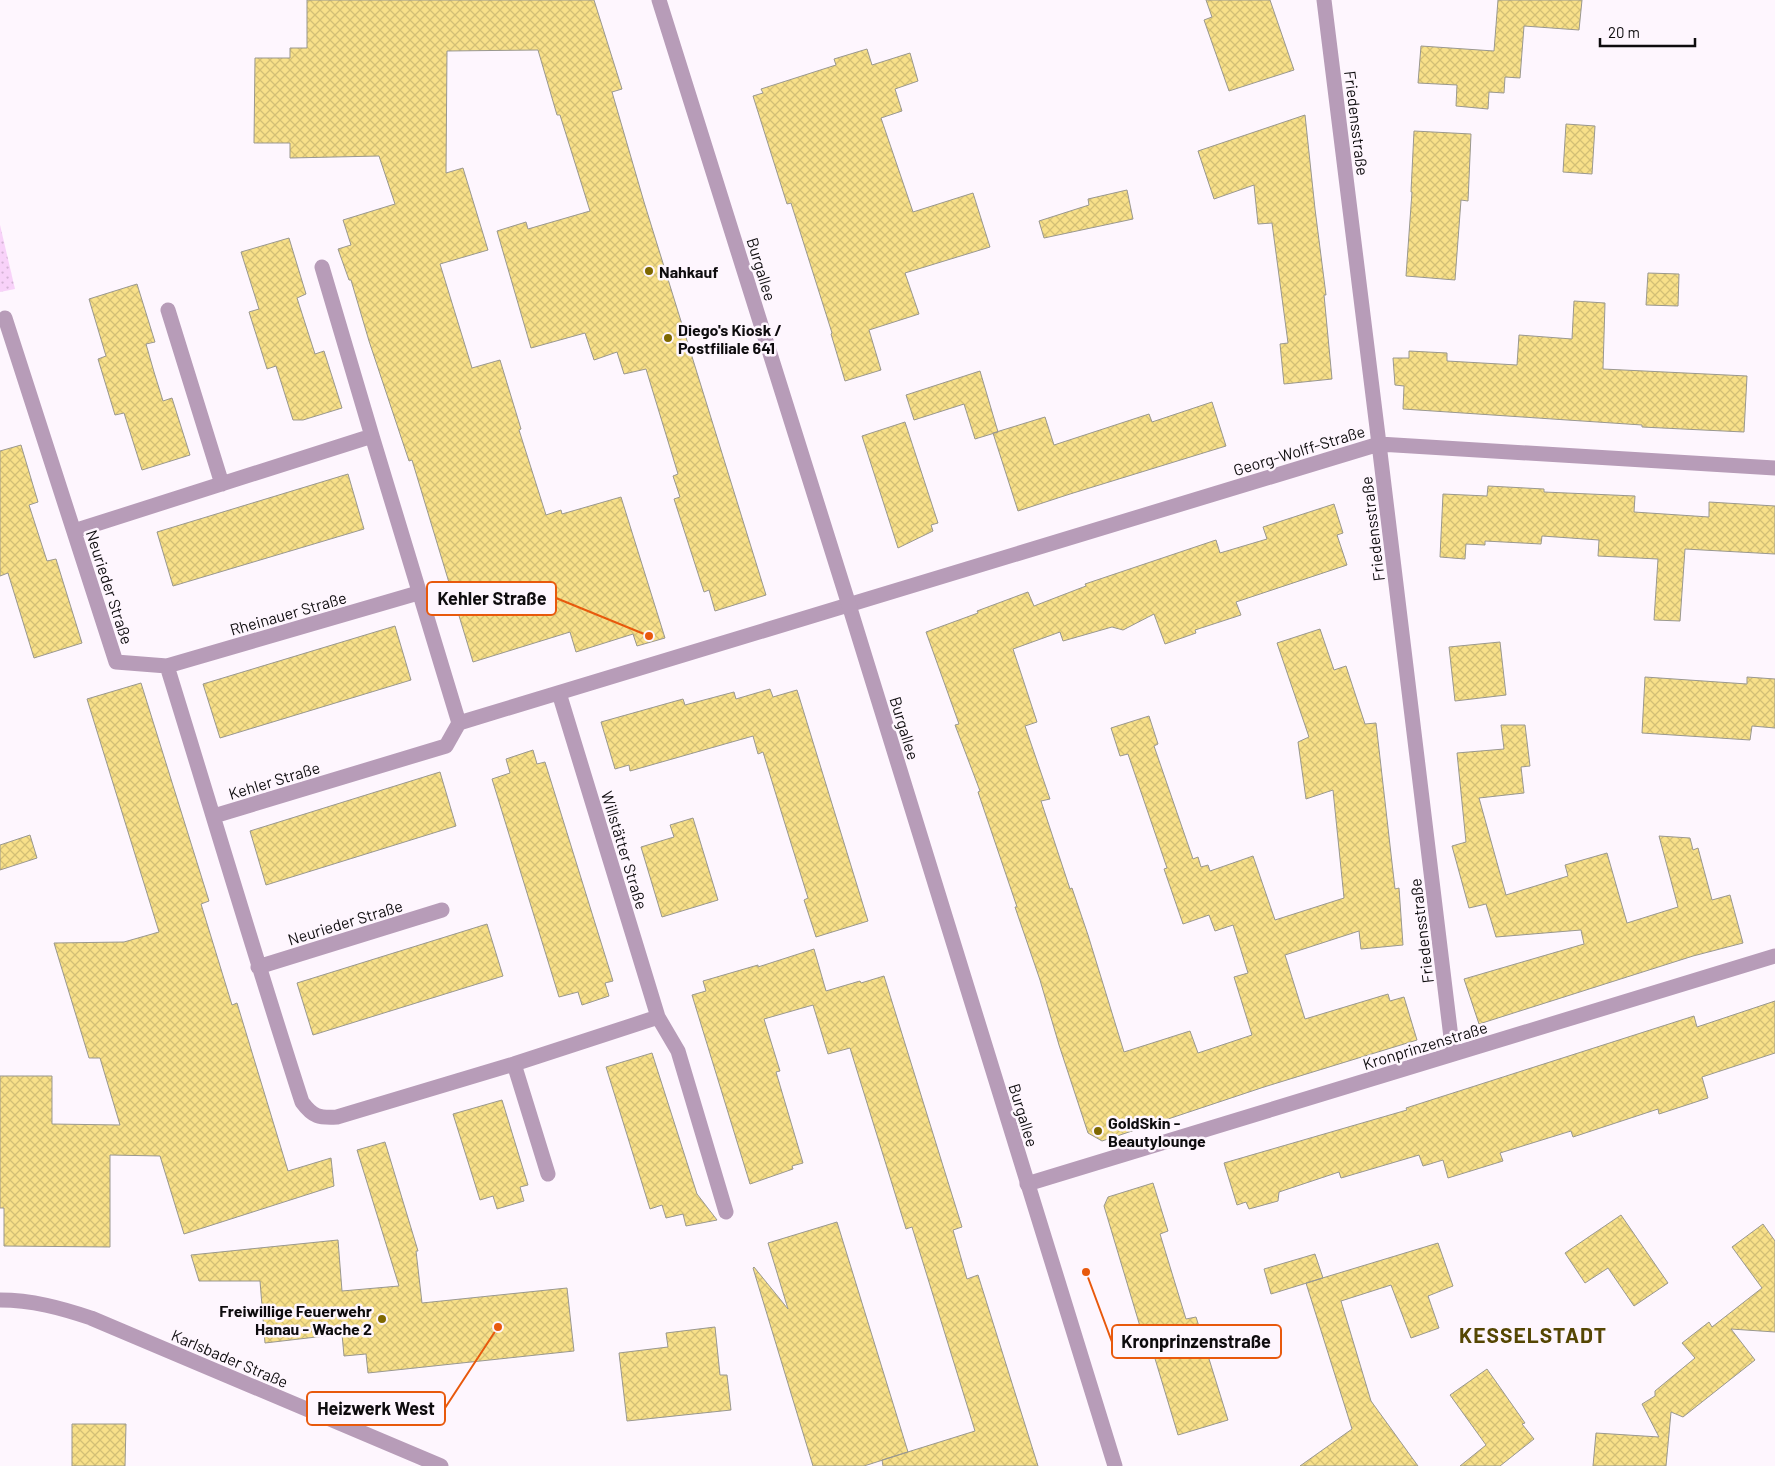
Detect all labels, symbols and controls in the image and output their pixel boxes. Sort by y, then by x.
scale bar [1600,15,1695,47]
text: 20 m [1608,23,1640,41]
street label: Friedensstraße [1341,69,1373,177]
street label: Burgallee [743,235,781,303]
place label: Nahkauf [659,262,718,281]
marker: Nahkauf [643,265,655,277]
place label: Diego's Kiosk / Postfiliale 641 [678,320,782,357]
marker: Diego's Kiosk / Postfiliale 641 [662,332,674,344]
street label: Georg-Wolff-Straße [1231,421,1367,479]
street label: Friedensstraße [1356,475,1388,583]
street label: Neurieder Straße [83,527,137,647]
callout: Kehler Straße [427,582,556,615]
street label: Rheinauer Straße [228,587,348,639]
text: Kehler Straße [437,587,547,609]
street label: Burgallee [886,694,924,762]
street label: Kehler Straße [226,757,322,803]
street label: Willstätter Straße [598,789,652,911]
street label: Friedensstraße [1405,877,1437,985]
street label: Neurieder Straße [285,895,405,949]
street label: Kronprinzenstraße [1360,1017,1490,1073]
street label: Burgallee [1005,1081,1043,1149]
place label: GoldSkin - Beautylounge [1108,1113,1206,1150]
marker: GoldSkin - Beautylounge [1092,1125,1104,1137]
place label: Freiwillige Feuerwehr Hanau - Wache 2 [219,1301,372,1338]
marker: Freiwillige Feuerwehr Hanau - Wache 2 [376,1313,388,1325]
district label: KESSELSTADT [1459,1322,1607,1347]
street label: Karlsbader Straße [169,1325,291,1391]
callout: Kronprinzenstraße [1112,1325,1281,1358]
text: Kronprinzenstraße [1121,1330,1271,1352]
callout: Heizwerk West [307,1392,445,1425]
text: Heizwerk West [317,1397,435,1419]

